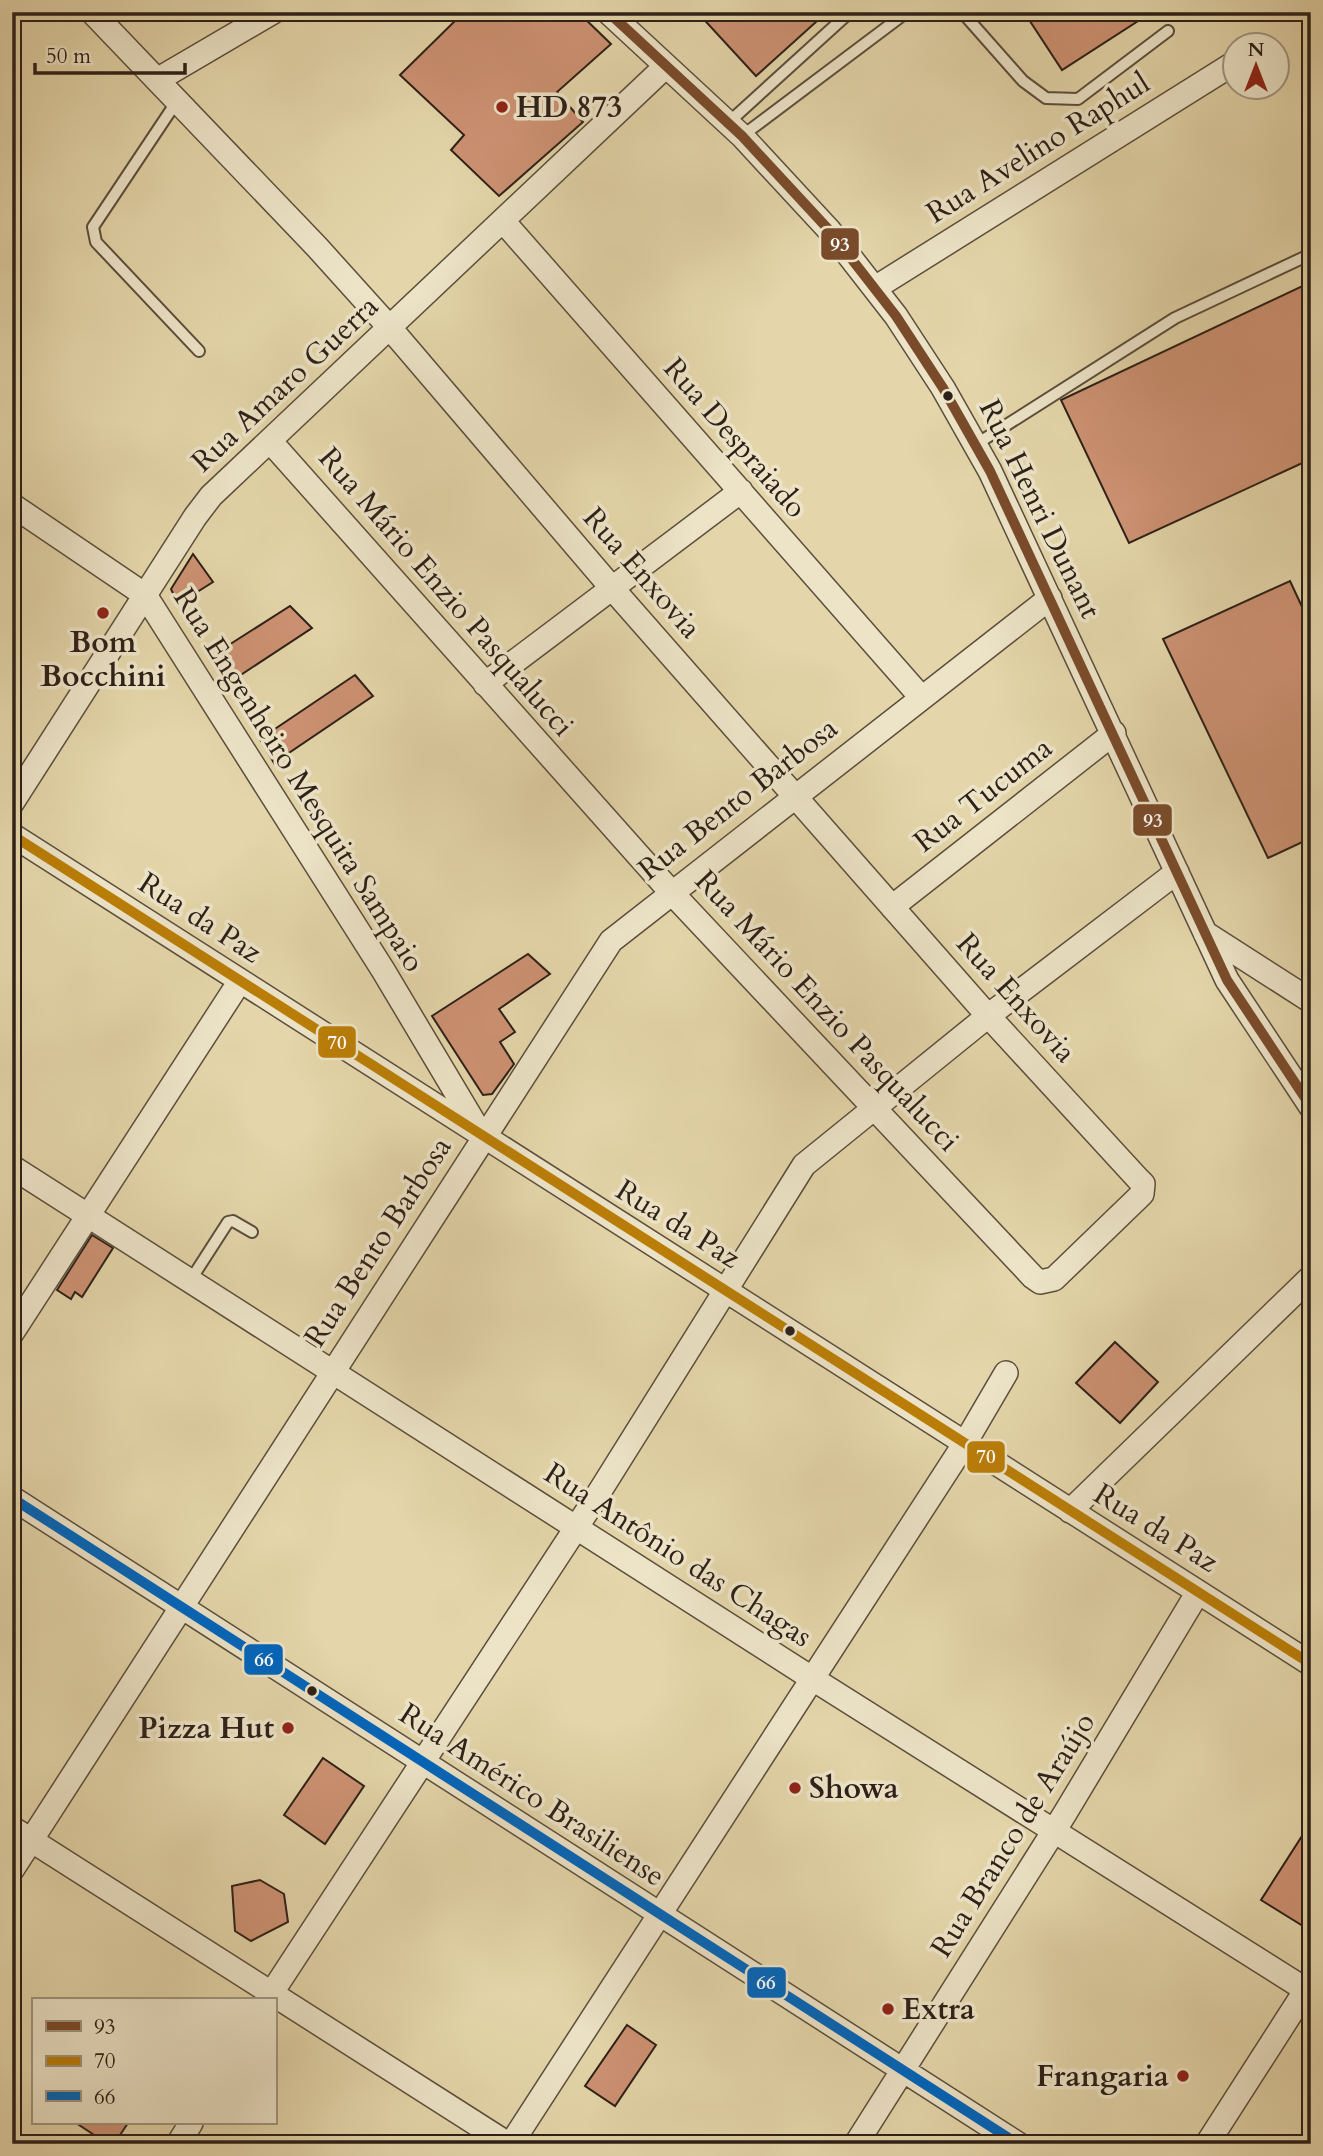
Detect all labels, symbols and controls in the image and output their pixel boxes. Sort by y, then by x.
scale bar [35,32,186,76]
north arrow [1222,32,1292,102]
text: N [1248,37,1265,63]
text: 50 m [46,42,91,71]
street label: Rua Avelino Raphul [919,63,1158,233]
place label: HD 873 [516,87,622,128]
marker: HD 873 [494,99,510,115]
line badge: 93 [820,227,860,261]
text: 93 [830,232,850,258]
street label: Rua Amaro Guerra [183,287,387,481]
street label: Rua Despraiado [654,349,816,527]
unlabelled marker [941,389,955,403]
street label: Rua Henri Dunant [969,393,1111,626]
street label: Rua Mário Enzio Pasqualucci [309,439,583,745]
street label: Rua Enxovia [574,499,710,647]
street label: Rua Engenheiro Mesquita Sampaio [164,580,434,980]
marker: Bom Bocchini [95,605,111,621]
place label: Bom Bocchini [40,622,166,697]
street label: Rua Bento Barbosa [630,708,846,890]
street label: Rua Tucuma [905,728,1061,862]
line badge: 93 [1132,803,1173,837]
text: 93 [1143,808,1163,834]
street label: Rua Mário Enzio Pasqualucci [686,861,968,1161]
street label: Rua da Paz [130,863,270,973]
street label: Rua Enxovia [947,924,1085,1072]
line badge: 70 [317,1025,357,1059]
text: 70 [327,1030,347,1056]
street label: Rua Bento Barbosa [295,1129,461,1355]
street label: Rua da Paz [608,1170,748,1279]
unlabelled marker [783,1324,797,1338]
line badge: 70 [966,1440,1006,1474]
text: 70 [976,1444,996,1470]
street label: Rua Antônio das Chagas [536,1453,820,1657]
street label: Rua da Paz [1086,1474,1226,1583]
line badge: 66 [243,1643,284,1676]
text: 66 [254,1647,274,1673]
unlabelled marker [305,1684,319,1698]
street label: Rua Américo Brasiliense [391,1694,673,1896]
street label: Rua Branco de Araújo [921,1705,1105,1965]
place label: Pizza Hut [139,1708,274,1749]
marker: Pizza Hut [280,1720,296,1736]
place label: Showa [809,1768,899,1809]
marker: Showa [787,1780,803,1796]
line badge: 66 [746,1966,787,1999]
text: 66 [756,1970,776,1996]
place label: Extra [902,1989,975,2030]
legend [32,1998,276,2124]
marker: Extra [880,2001,896,2017]
text: 93 [94,2013,116,2042]
text: 70 [94,2047,116,2076]
place label: Frangaria [1036,2056,1169,2097]
marker: Frangaria [1175,2068,1191,2084]
text: 66 [94,2083,116,2112]

